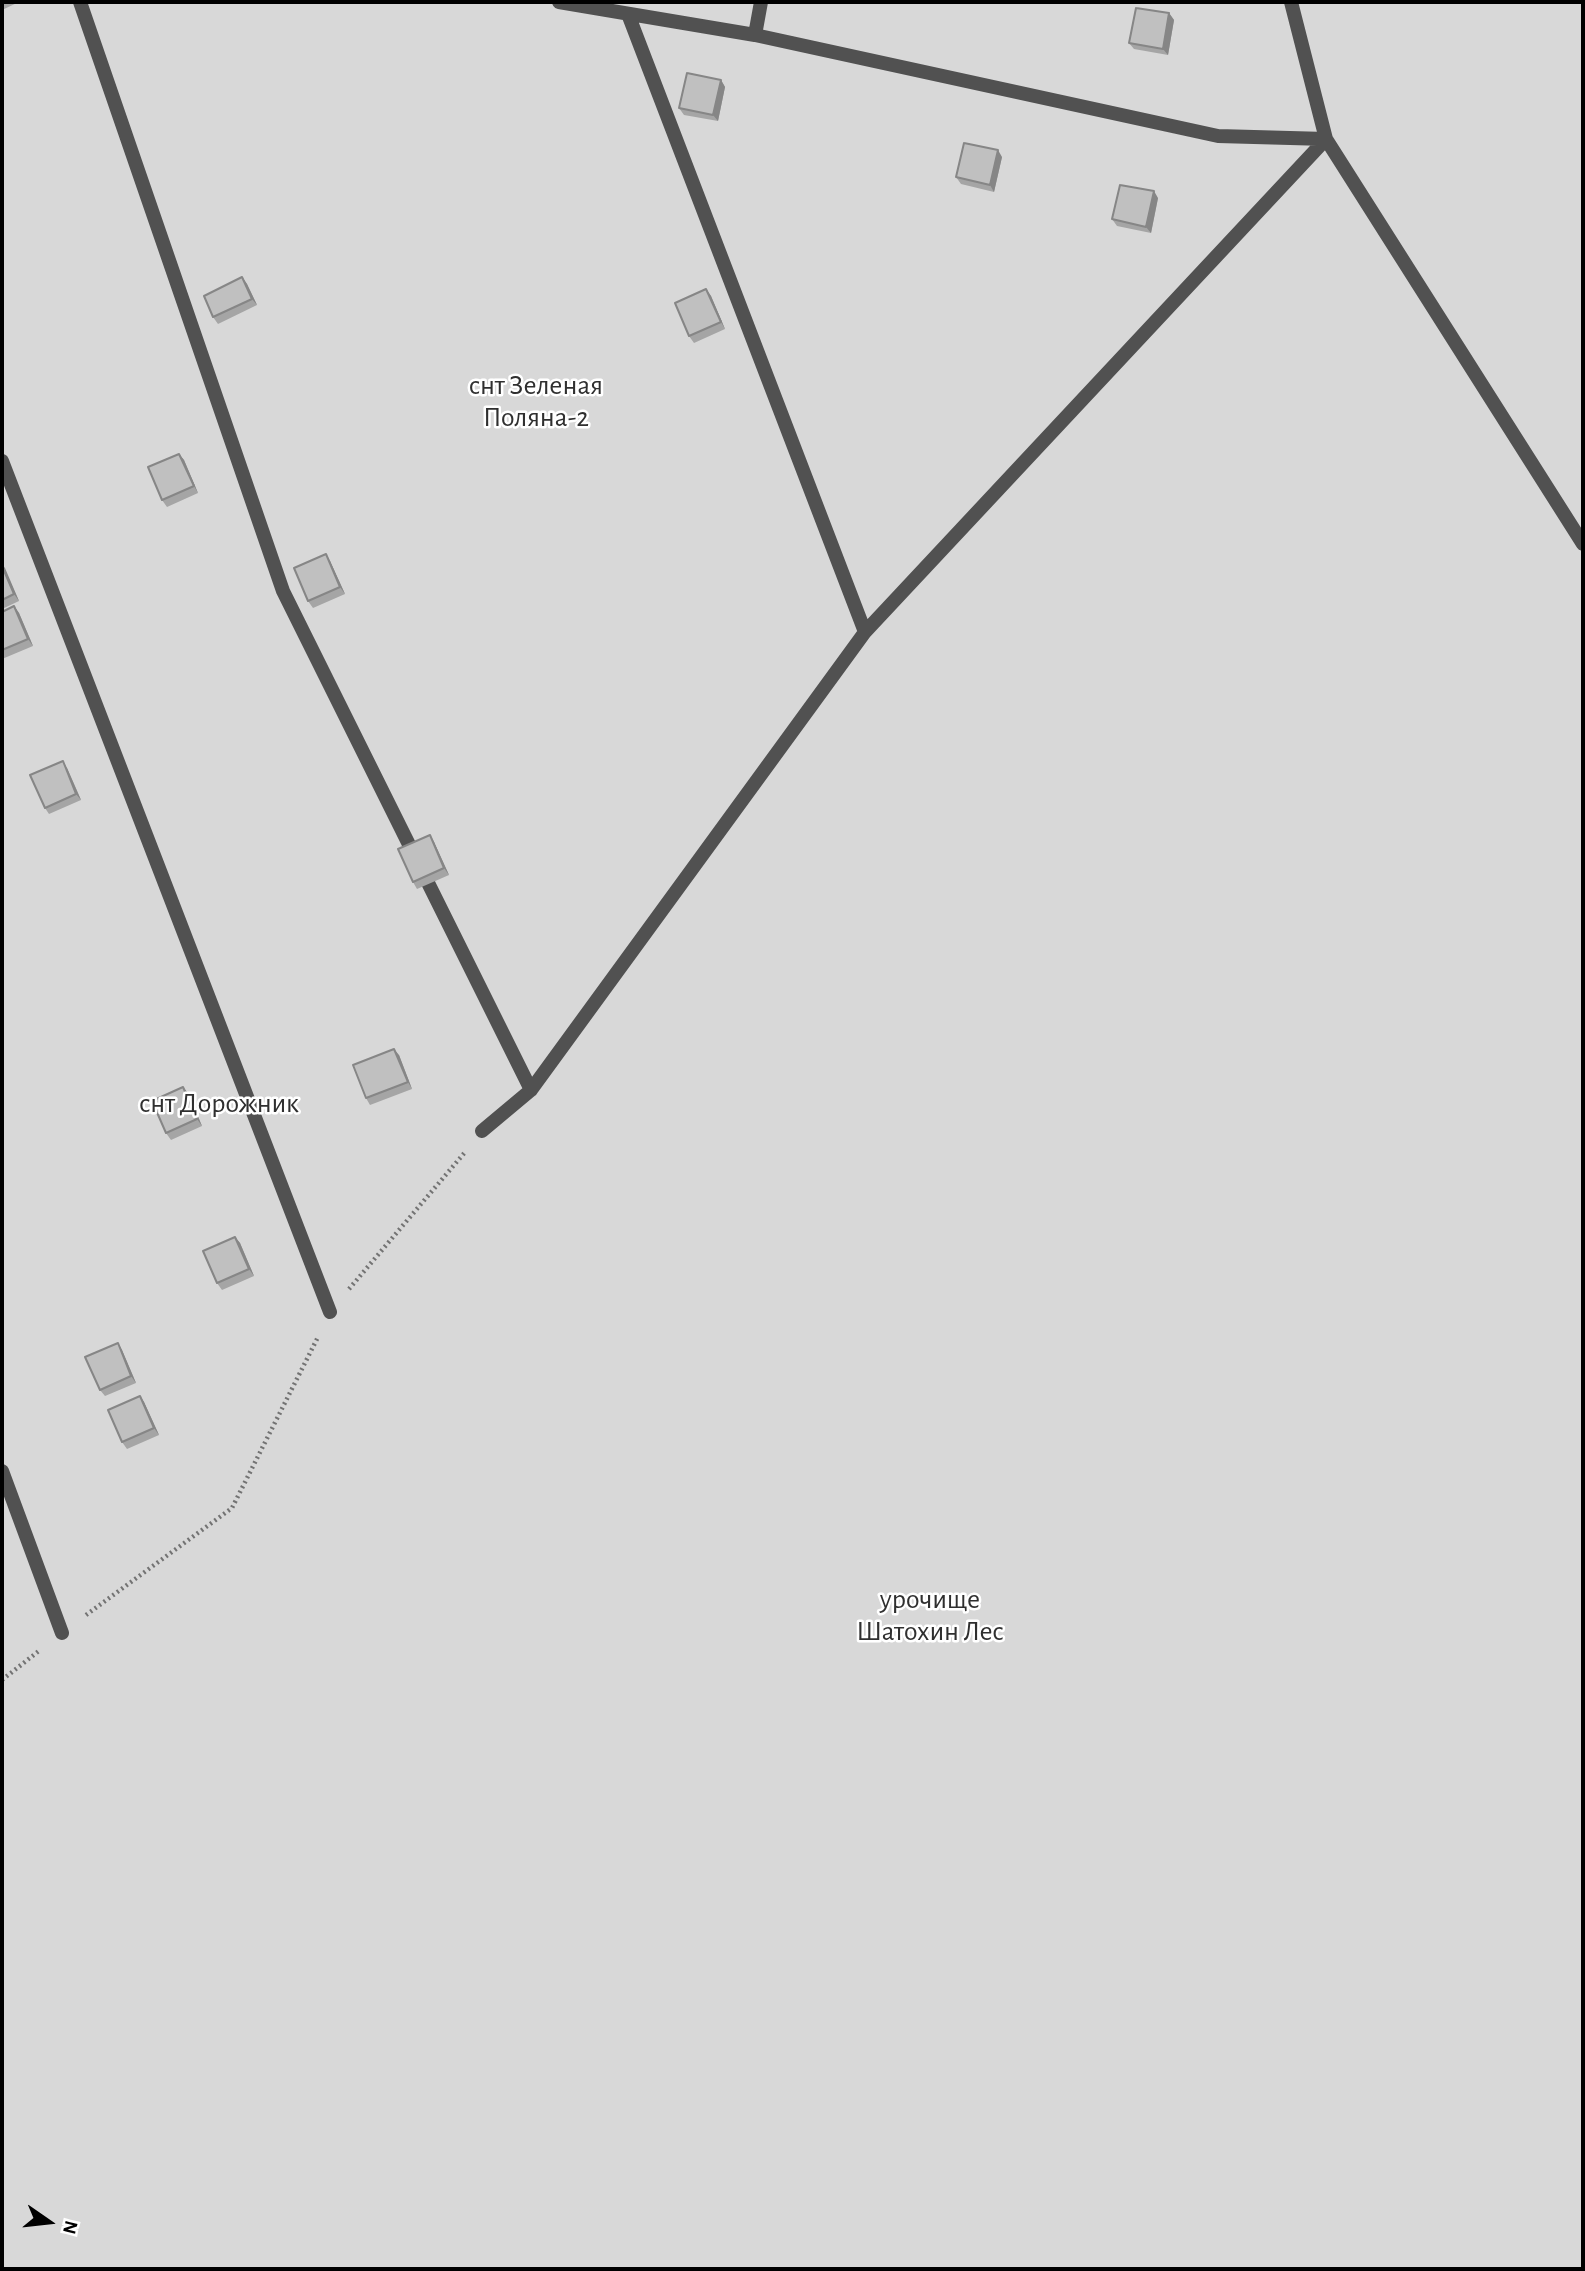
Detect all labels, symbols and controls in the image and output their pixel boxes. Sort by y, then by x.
park label: снт Зеленая Поляна-2 [469,369,603,435]
park label: снт Дорожник [139,1087,299,1121]
park label: урочище Шатохин Лес [856,1583,1004,1649]
north arrow [14,2187,84,2257]
text: N [59,2218,81,2236]

